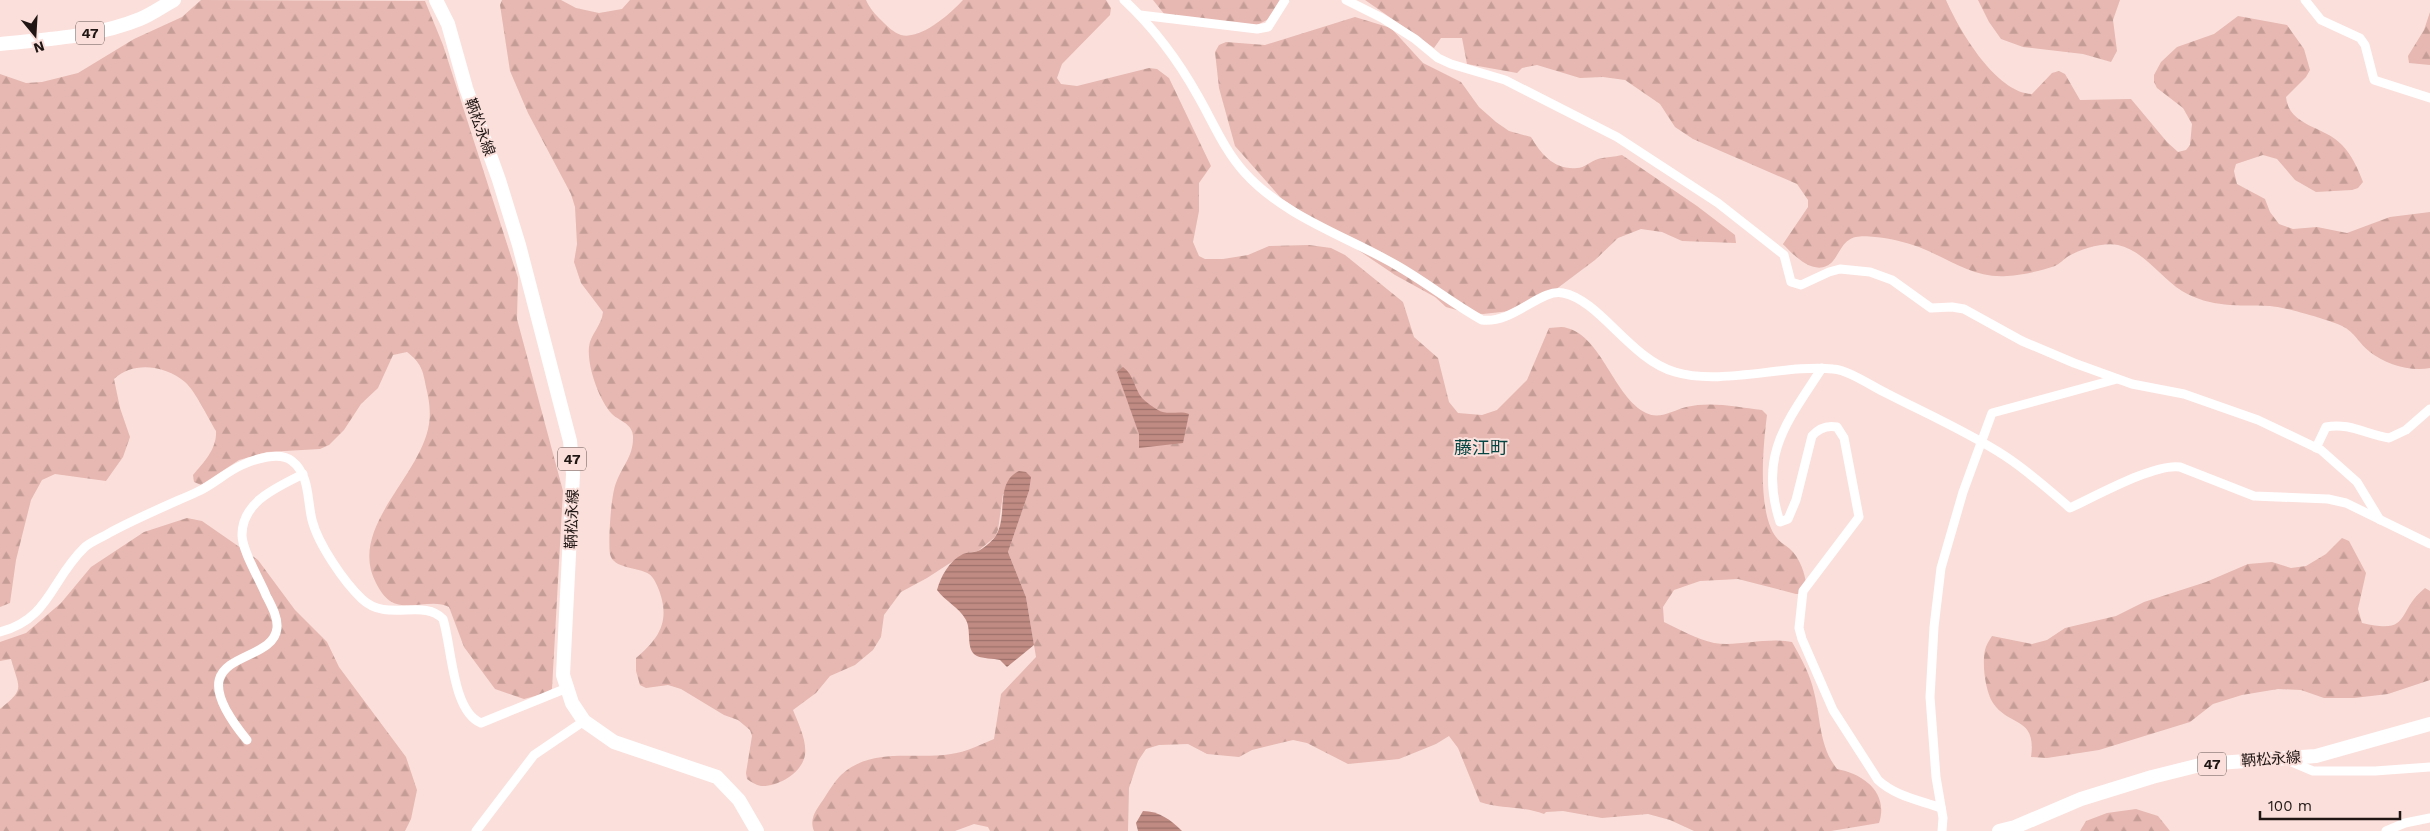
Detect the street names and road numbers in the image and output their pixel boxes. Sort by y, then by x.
road number: 47 [76,22,104,44]
street label: 鞆松永線 [461,96,499,158]
road number: 47 [558,448,586,470]
street label: 鞆松永線 [562,489,582,549]
street label: 鞆松永線 [2240,748,2302,770]
road number: 47 [2198,752,2226,776]

